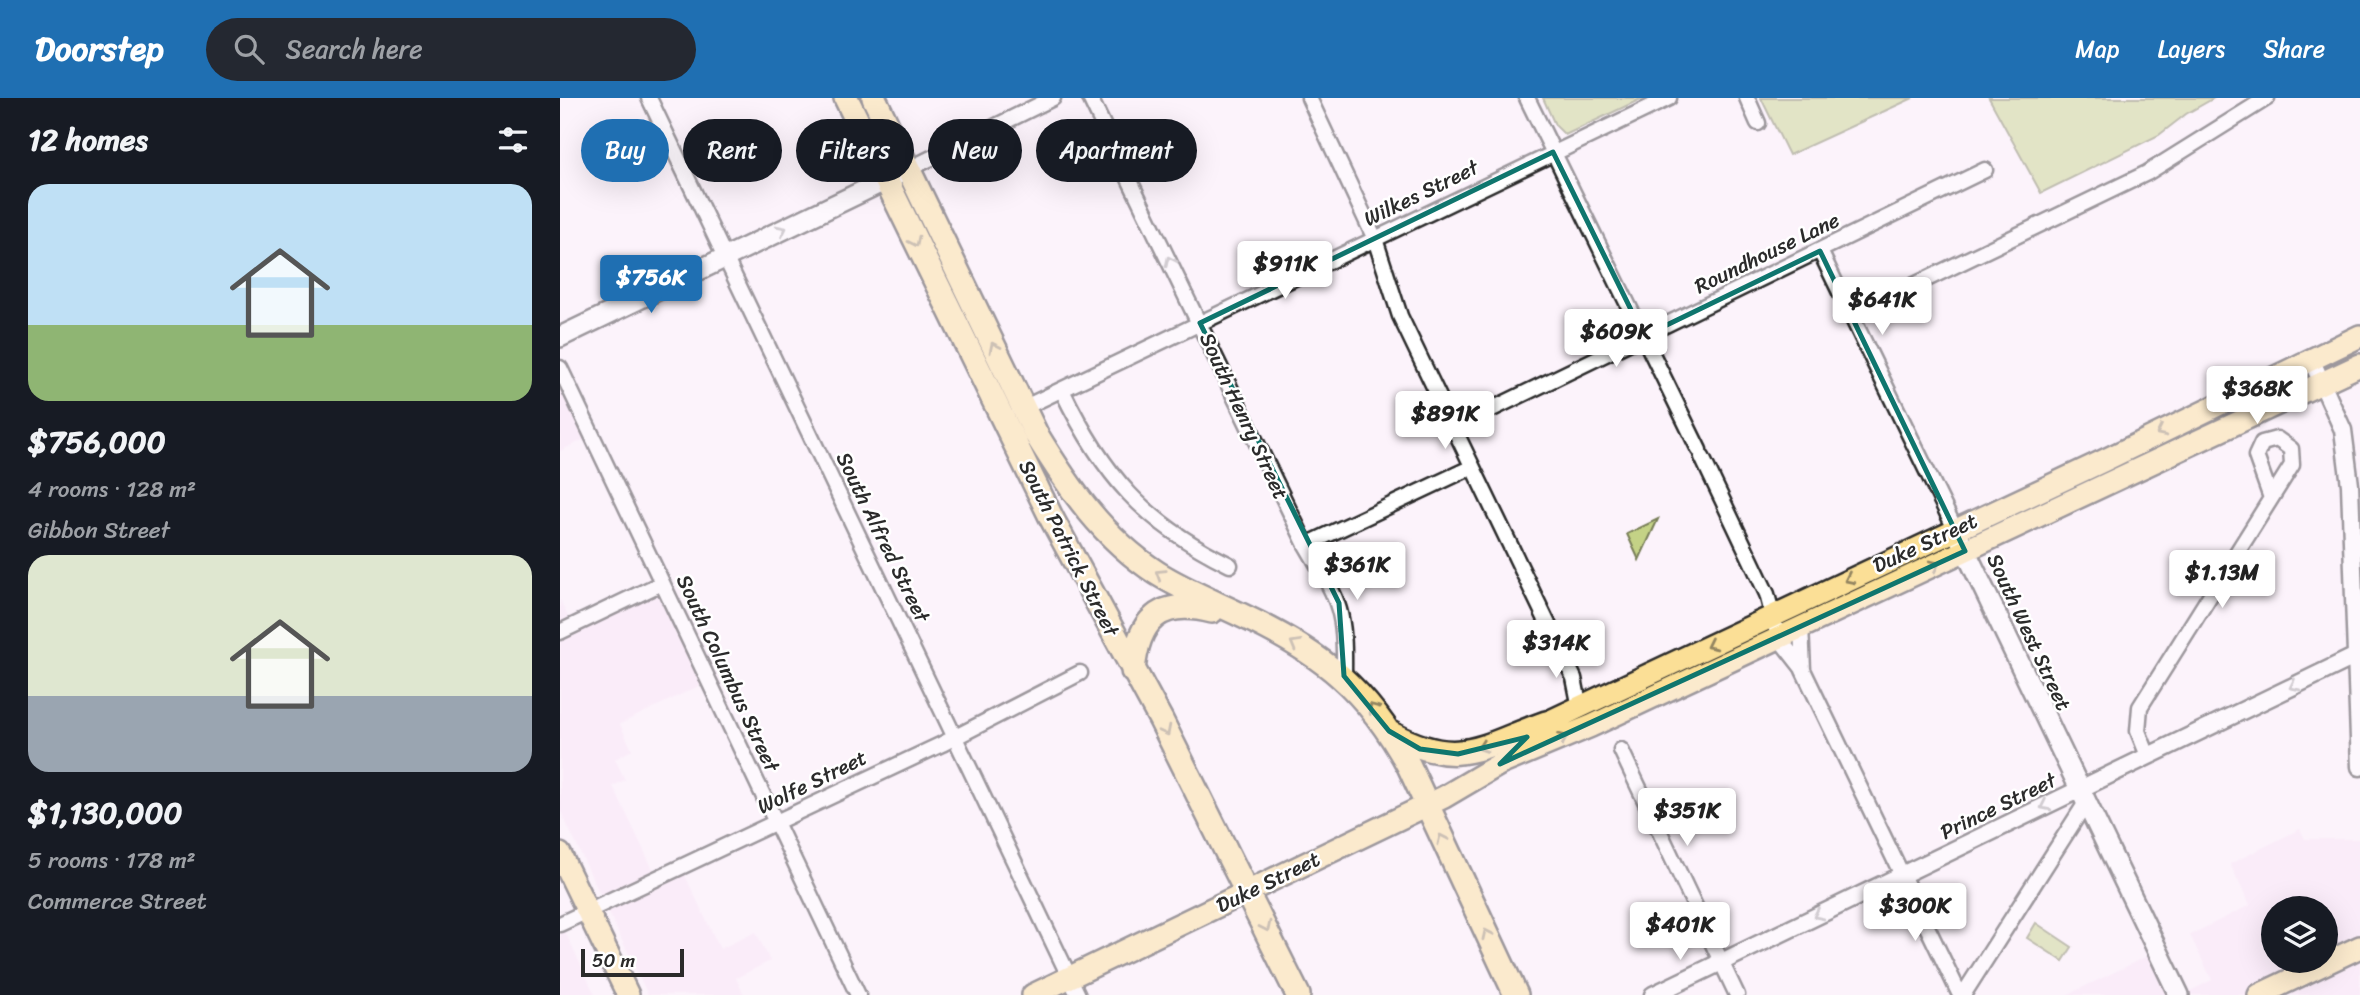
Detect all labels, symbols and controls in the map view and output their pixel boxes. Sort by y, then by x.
search box [206,18,696,81]
text: Doorstep [35,20,164,78]
text: Search here [286,26,423,72]
text: Map [2075,28,2120,70]
text: Layers [2158,28,2225,70]
text: Share [2263,28,2325,70]
icon: search [230,30,268,68]
text: 12 homes [28,113,148,167]
chip: Buy [581,119,669,182]
chip: Rent [683,119,782,182]
chip: Filters [796,119,914,182]
chip: New [928,119,1022,182]
chip: Apartment [1036,119,1197,182]
icon: filters [494,121,532,159]
street label: Wilkes Street [1357,148,1487,237]
street label: Roundhouse Lane [1688,201,1847,305]
one-way arrow [775,224,787,238]
icon: home [217,230,343,356]
one-way arrow [907,235,921,247]
pin: $911K [1236,242,1334,301]
text: $911K [1253,243,1317,284]
pin: $756K [602,256,700,315]
one-way arrow [1164,256,1178,268]
text: $756K [616,257,686,298]
pin: $641K [1833,278,1931,337]
text: $641K [1849,279,1915,320]
pin: $609K [1567,310,1665,369]
text: $609K [1580,311,1652,352]
street label: South Henry Street [1188,326,1300,506]
one-way arrow [988,342,1002,354]
pin: $368K [2208,366,2306,426]
text: $368K [2222,368,2292,409]
pin: $891K [1396,392,1494,451]
text: $891K [1411,393,1479,434]
text: $756,000 [28,415,166,469]
one-way arrow [2156,424,2168,438]
street label: South Alfred Street [825,445,942,630]
street label: South Patrick Street [1008,453,1131,645]
text: 4 rooms · 128 m² [28,469,196,510]
street label: Duke Street [1866,502,1984,584]
text: Gibbon Street [28,510,170,551]
pin: $361K [1308,542,1406,602]
text: $361K [1324,544,1390,585]
street label: South West Street [1976,547,2082,717]
pin: $1.13M [2165,550,2279,610]
text: $1.13M [2185,552,2259,593]
one-way arrow [1927,560,1940,574]
street label: South Columbus Street [665,568,791,780]
one-way arrow [1155,569,1168,582]
one-way arrow [1844,571,1856,585]
icon: home [217,601,343,727]
pin: $314K [1507,620,1605,680]
text: $314K [1523,622,1589,663]
one-way arrow [1706,637,1718,651]
one-way arrow [1289,639,1302,652]
one-way arrow [2289,677,2301,691]
one-way arrow [1368,704,1381,716]
one-way arrow [1158,724,1171,736]
one-way arrow [1556,732,1568,746]
street label: Wolfe Street [750,739,874,825]
one-way arrow [1476,739,1488,753]
street label: Prince Street [1933,761,2064,851]
text: $1,130,000 [28,786,182,840]
pin: $351K [1638,788,1736,848]
text: $351K [1654,790,1720,831]
one-way arrow [2040,798,2052,812]
one-way arrow [1437,834,1451,846]
text: 5 rooms · 178 m² [28,840,196,881]
street label: Duke Street [1209,840,1327,924]
text: Commerce Street [28,881,207,922]
pin: $300K [1866,884,1964,943]
text: $300K [1879,885,1951,926]
map controls [2261,896,2338,973]
button: layers [2261,896,2338,973]
pin: $401K [1631,902,1729,962]
text: $401K [1646,904,1714,945]
one-way arrow [1813,907,1825,921]
one-way arrow [1258,920,1272,932]
one-way arrow [1481,929,1495,941]
text: 50 m [592,944,635,977]
scale bar [581,946,684,978]

